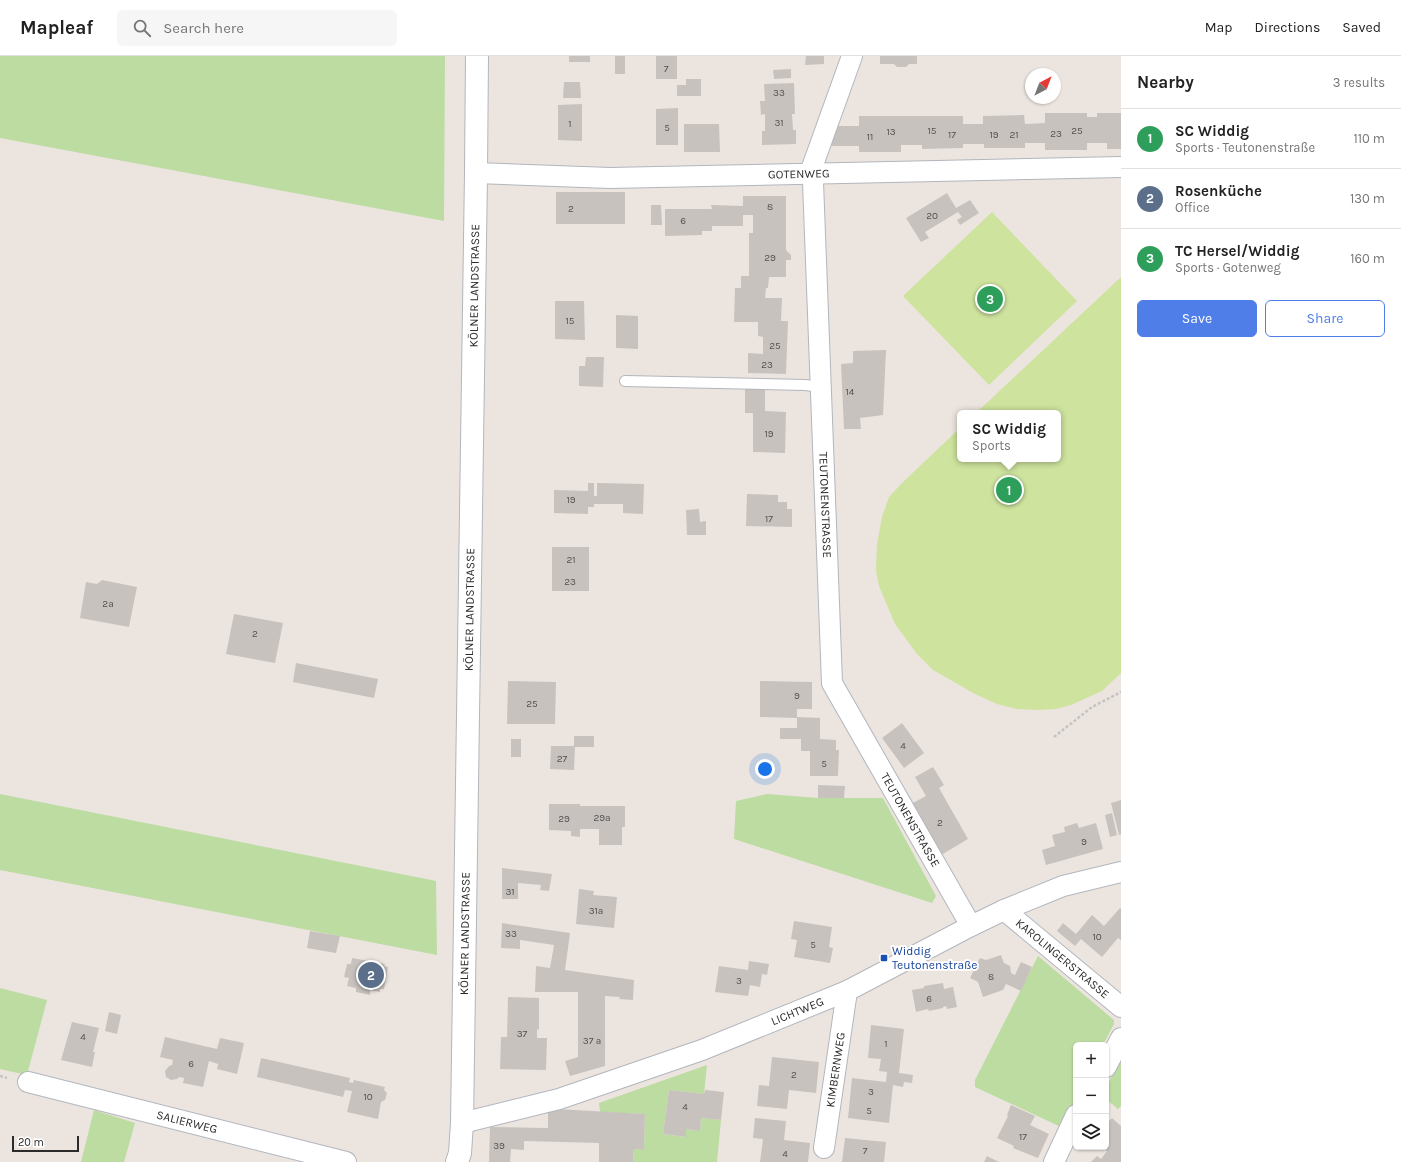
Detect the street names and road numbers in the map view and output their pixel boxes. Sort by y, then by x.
street label: GOTENWEG [768,166,830,182]
street label: KÖLNER LANDSTRASSE [466,224,482,347]
street label: TEUTONENSTRASSE [816,452,834,558]
street label: KÖLNER LANDSTRASSE [462,548,477,671]
street label: TEUTONENSTRASSE [878,770,943,870]
street label: KÖLNER LANDSTRASSE [457,872,473,995]
street label: KAROLINGERSTRASSE [1013,916,1112,1001]
street label: LICHTWEG [769,994,826,1028]
street label: KIMBERNWEG [823,1031,848,1108]
street label: SALIERWEG [155,1108,219,1136]

